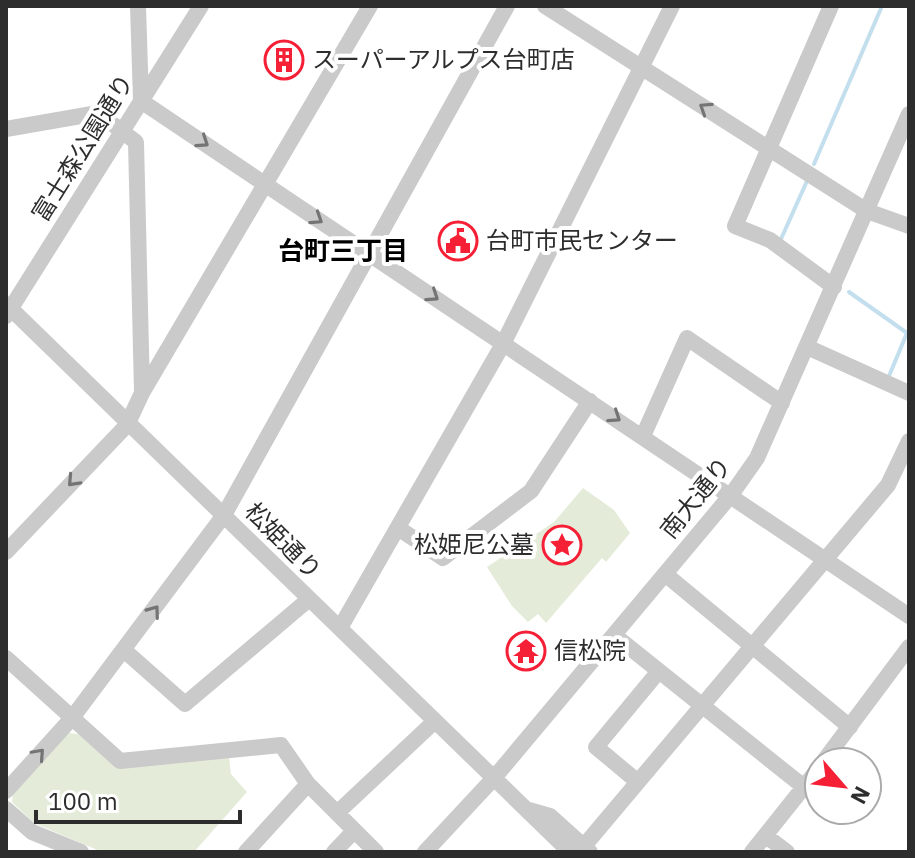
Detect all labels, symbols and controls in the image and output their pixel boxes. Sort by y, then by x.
building icon: スーパーアルプス台町店 [263,39,305,81]
place label: スーパーアルプス台町店 [312,43,575,75]
street label: 富士森公園通り [24,68,140,227]
one-way arrow [699,102,714,117]
one-way arrow [195,132,209,147]
one-way arrow [308,209,323,224]
public building icon: 台町市民センター [437,220,479,262]
place label: 台町市民センター [486,224,678,256]
district label: 台町三丁目 [278,233,408,267]
one-way arrow [424,286,438,301]
one-way arrow [606,407,621,422]
street label: 南大通り [653,450,738,545]
one-way arrow [69,472,83,487]
street label: 松姫通り [238,495,329,586]
place icon: 松姫尼公墓 [541,524,583,566]
place label: 松姫尼公墓 [414,528,534,560]
one-way arrow [144,605,158,620]
temple icon: 信松院 [505,630,547,672]
place label: 信松院 [554,634,626,666]
north arrow [803,746,883,826]
one-way arrow [30,749,44,764]
scale bar [36,774,240,824]
text: N [845,782,878,809]
text: 100 m [48,785,118,817]

